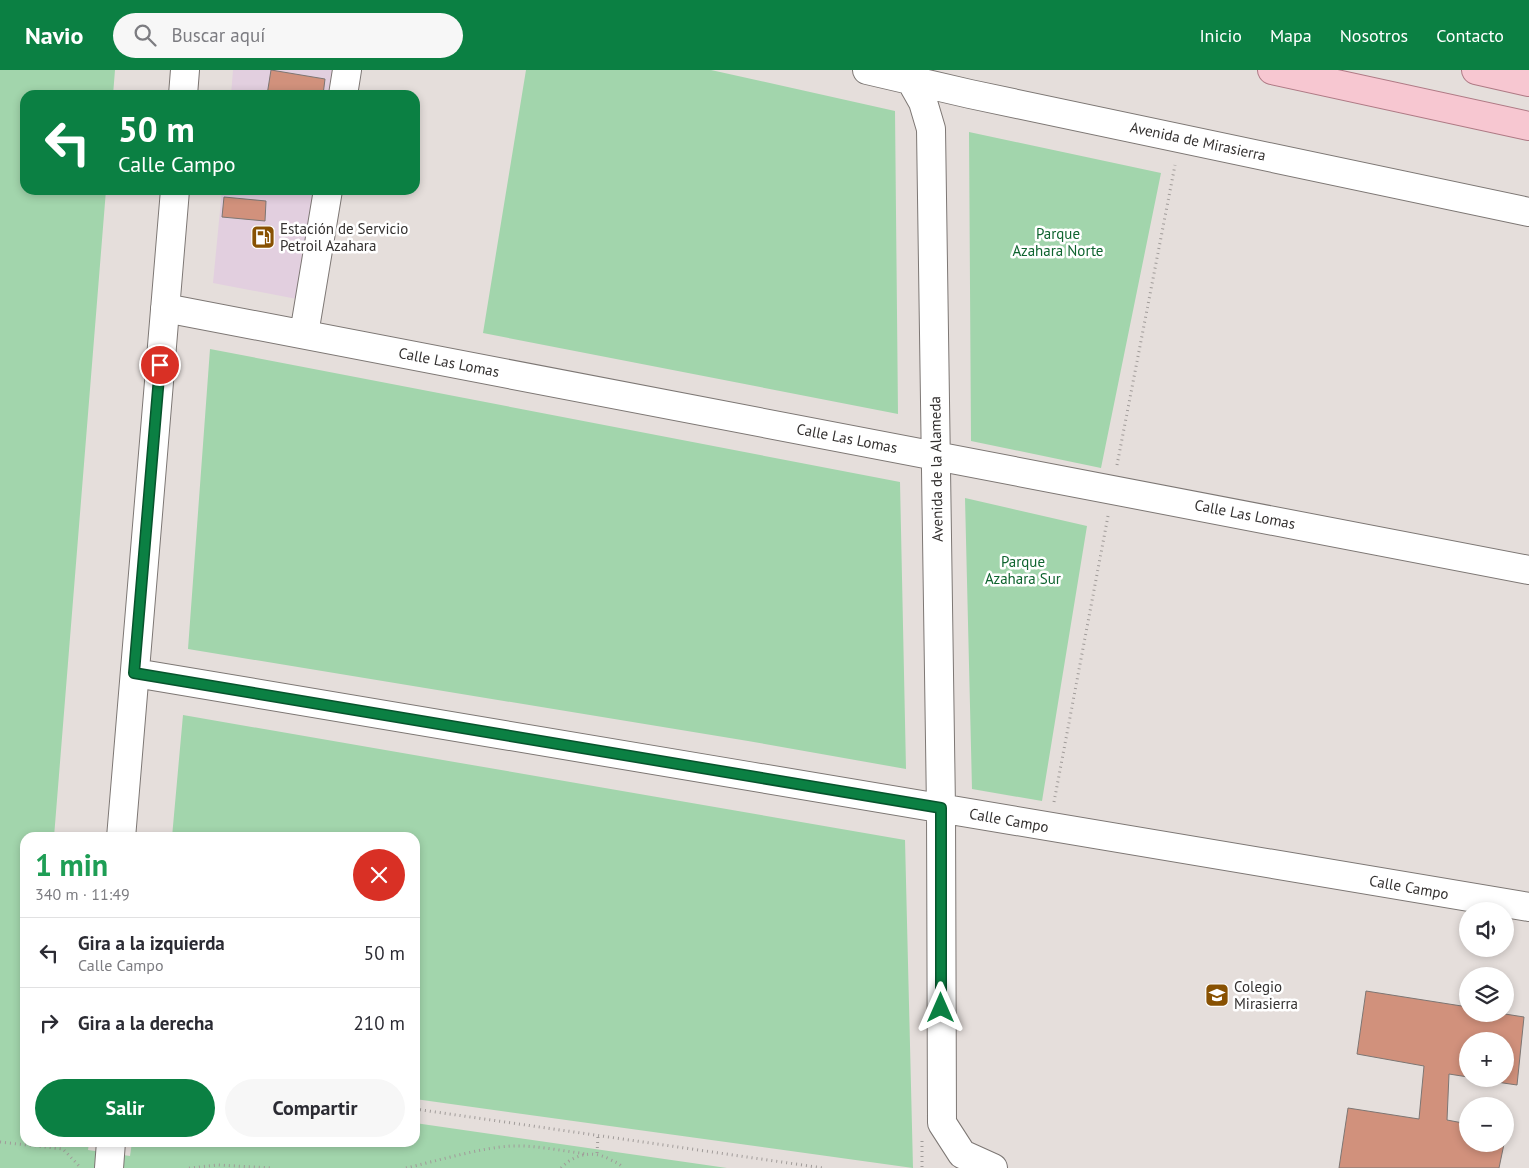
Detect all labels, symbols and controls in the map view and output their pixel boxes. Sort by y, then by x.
search box [113,13,463,58]
text: Navio [25,20,83,51]
icon: search [131,21,159,49]
text: Buscar aquí [171,23,265,47]
text: Inicio [1199,24,1242,47]
text: Mapa [1270,24,1312,47]
text: Nosotros [1340,24,1408,47]
text: Contacto [1436,24,1504,47]
text: 50 m [118,106,195,152]
icon: left [35,110,100,175]
street label: Avenida de Mirasierra [1128,117,1268,165]
text: Calle Campo [118,150,236,178]
place label: Estación de Servicio Petroil Azahara [280,219,408,255]
fuel station icon: Estación de Servicio Petroil Azahara [250,224,276,250]
park label: Parque Azahara Norte [1012,224,1104,260]
street label: Calle Las Lomas [397,343,501,381]
pin [139,344,181,386]
icon: arrive [146,351,174,379]
street label: Avenida de la Alameda [925,396,947,542]
street label: Calle Las Lomas [795,419,899,457]
street label: Calle Las Lomas [1193,495,1297,533]
park label: Parque Azahara Sur [985,552,1061,588]
street label: Calle Campo [968,804,1050,836]
text: 1 min [35,845,108,884]
button: close [353,849,405,901]
street label: Calle Campo [1368,871,1450,903]
text: 340 m · 11:49 [35,884,130,904]
map controls [1459,902,1514,1152]
button: sound [1459,902,1514,957]
text: Gira a la izquierda [78,931,225,955]
icon: left [35,939,63,967]
text: 50 m [364,941,405,965]
text: Calle Campo [78,955,164,975]
button: layers [1459,967,1514,1022]
place label: Colegio Mirasierra [1234,977,1298,1013]
position arrow [914,981,966,1033]
school or university icon: Colegio Mirasierra [1204,982,1230,1008]
icon: right [35,1009,63,1037]
text: Gira a la derecha [78,1011,214,1035]
text: 210 m [353,1011,405,1035]
button: + [1459,1032,1514,1087]
button: Salir [35,1079,215,1137]
button: Compartir [225,1079,405,1137]
button: − [1459,1097,1514,1152]

